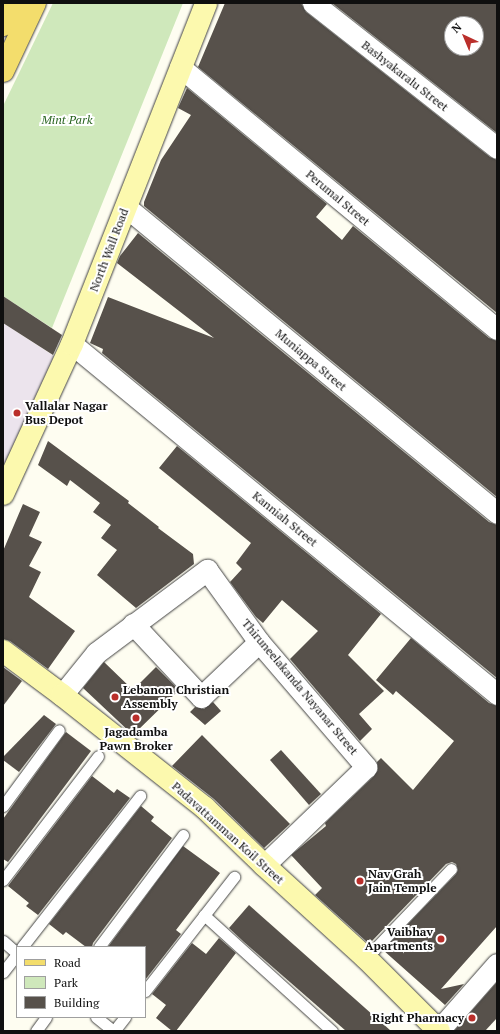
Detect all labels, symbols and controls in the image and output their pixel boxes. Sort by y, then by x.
north arrow [444,16,484,56]
text: N [448,20,464,36]
street label: Bashyakaralu Street [359,38,451,114]
park label: Mint Park [42,113,92,127]
street label: Perumal Street [303,167,373,229]
street label: North Wall Road [87,206,131,294]
street label: Muniappa Street [272,326,350,394]
place label: Vallalar Nagar Bus Depot [25,399,108,427]
marker: Vallalar Nagar Bus Depot [12,408,22,418]
street label: Kanniah Street [249,488,321,550]
street label: Thiruneelakanda Nayanar Street [239,616,361,758]
place label: Lebanon Christian Assembly [123,683,229,711]
marker: Lebanon Christian Assembly [110,692,120,702]
marker: Jagadamba Pawn Broker [131,713,141,723]
place label: Jagadamba Pawn Broker [99,725,173,753]
street label: Padavattamman Koil Street [169,779,287,887]
place label: Nav Grah Jain Temple [368,867,437,895]
marker: Nav Grah Jain Temple [355,876,365,886]
place label: Vaibhav Apartments [365,925,433,953]
marker: Vaibhav Apartments [436,934,446,944]
legend [16,946,146,1018]
text: Road [54,955,81,970]
text: Park [54,975,78,990]
text: Building [54,995,99,1010]
place label: Right Pharmacy [372,1011,464,1025]
marker: Right Pharmacy [467,1013,477,1023]

